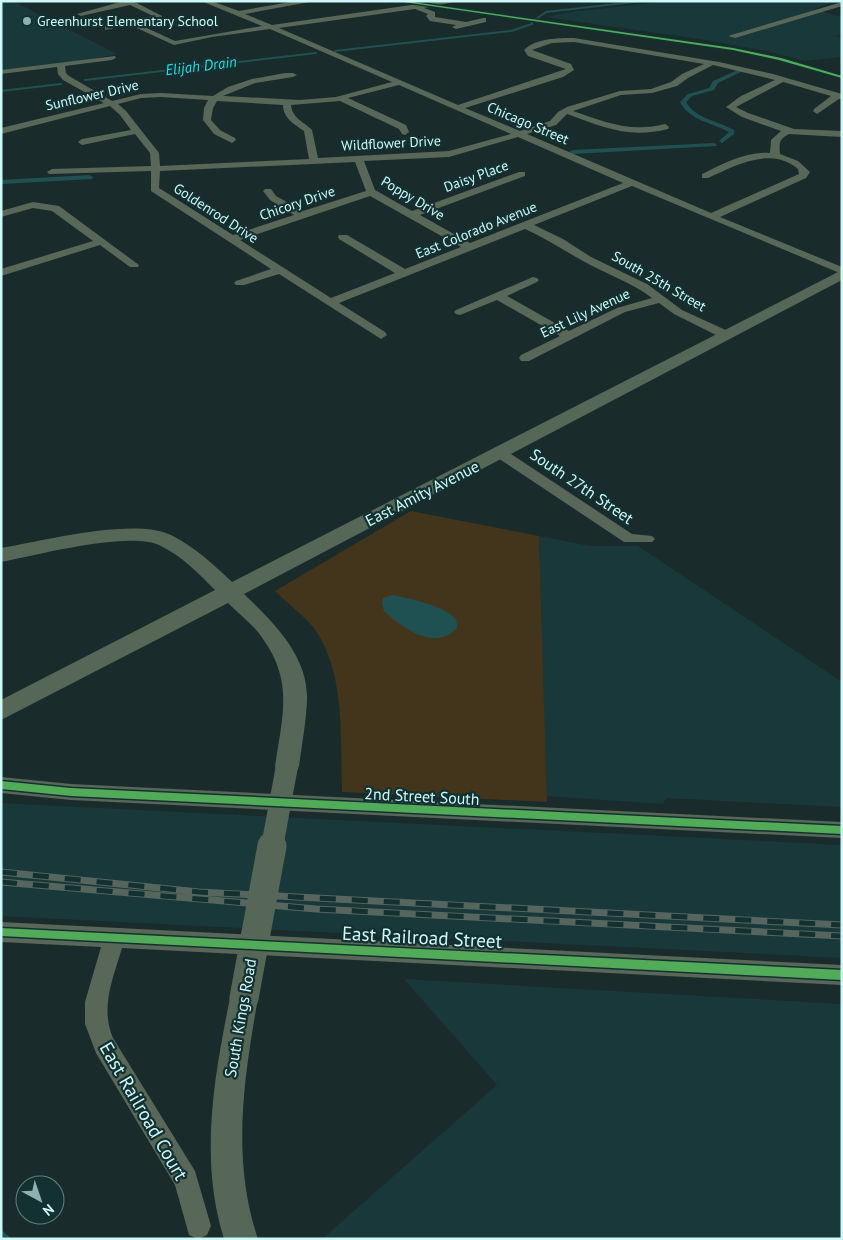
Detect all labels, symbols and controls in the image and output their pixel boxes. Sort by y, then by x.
place label: Greenhurst Elementary School [37,12,218,30]
marker: Greenhurst Elementary School [21,15,33,27]
water label: Elijah Drain [164,52,238,79]
street label: Sunflower Drive [44,76,140,114]
street label: Chicago Street [484,98,572,148]
street label: Wildflower Drive [341,131,441,155]
street label: Daisy Place [441,156,511,196]
street label: Poppy Drive [378,172,448,224]
street label: Goldenrod Drive [170,179,262,247]
street label: Chicory Drive [257,182,337,224]
street label: East Colorado Avenue [413,197,539,263]
street label: South 25th Street [609,247,710,315]
street label: East Lily Avenue [537,284,633,342]
street label: South 27th Street [526,444,638,528]
street label: East Amity Avenue [362,456,482,530]
street label: 2nd Street South [364,783,480,809]
street label: East Railroad Street [341,921,503,953]
street label: South Kings Road [220,957,260,1079]
street label: East Railroad Court [95,1038,194,1185]
north arrow [15,1175,65,1225]
text: N [39,1200,58,1220]

